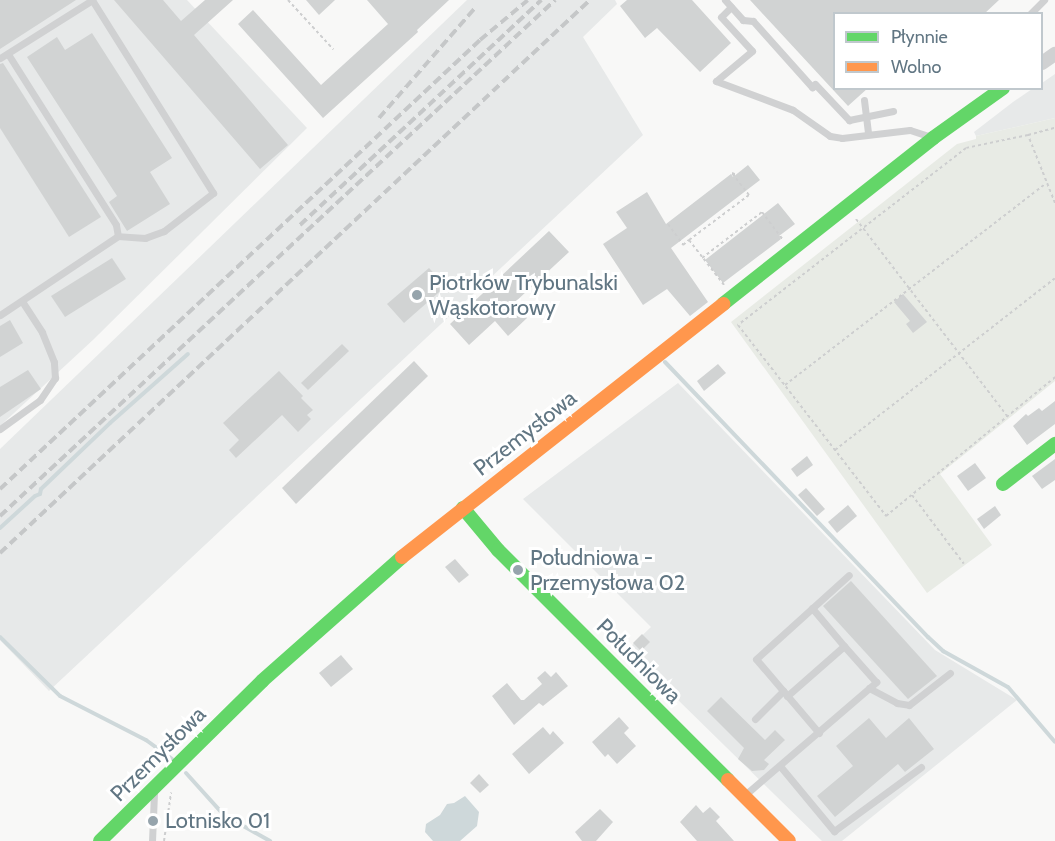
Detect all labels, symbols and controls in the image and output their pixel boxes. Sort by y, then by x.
legend [833,12,1043,90]
text: Płynnie [891,26,948,48]
text: Wolno [891,56,941,78]
place label: Piotrków Trybunalski Wąskotorowy [429,269,618,320]
marker: Piotrków Trybunalski Wąskotorowy [410,288,424,302]
street label: Przemysłowa [468,385,582,481]
place label: Południowa - Przemysłowa 02 [530,544,685,596]
marker: Południowa - Przemysłowa 02 [511,563,525,577]
street label: Południowa [591,613,687,709]
street label: Przemysłowa [105,701,211,807]
place label: Lotnisko 01 [165,808,270,834]
marker: Lotnisko 01 [146,814,160,828]

